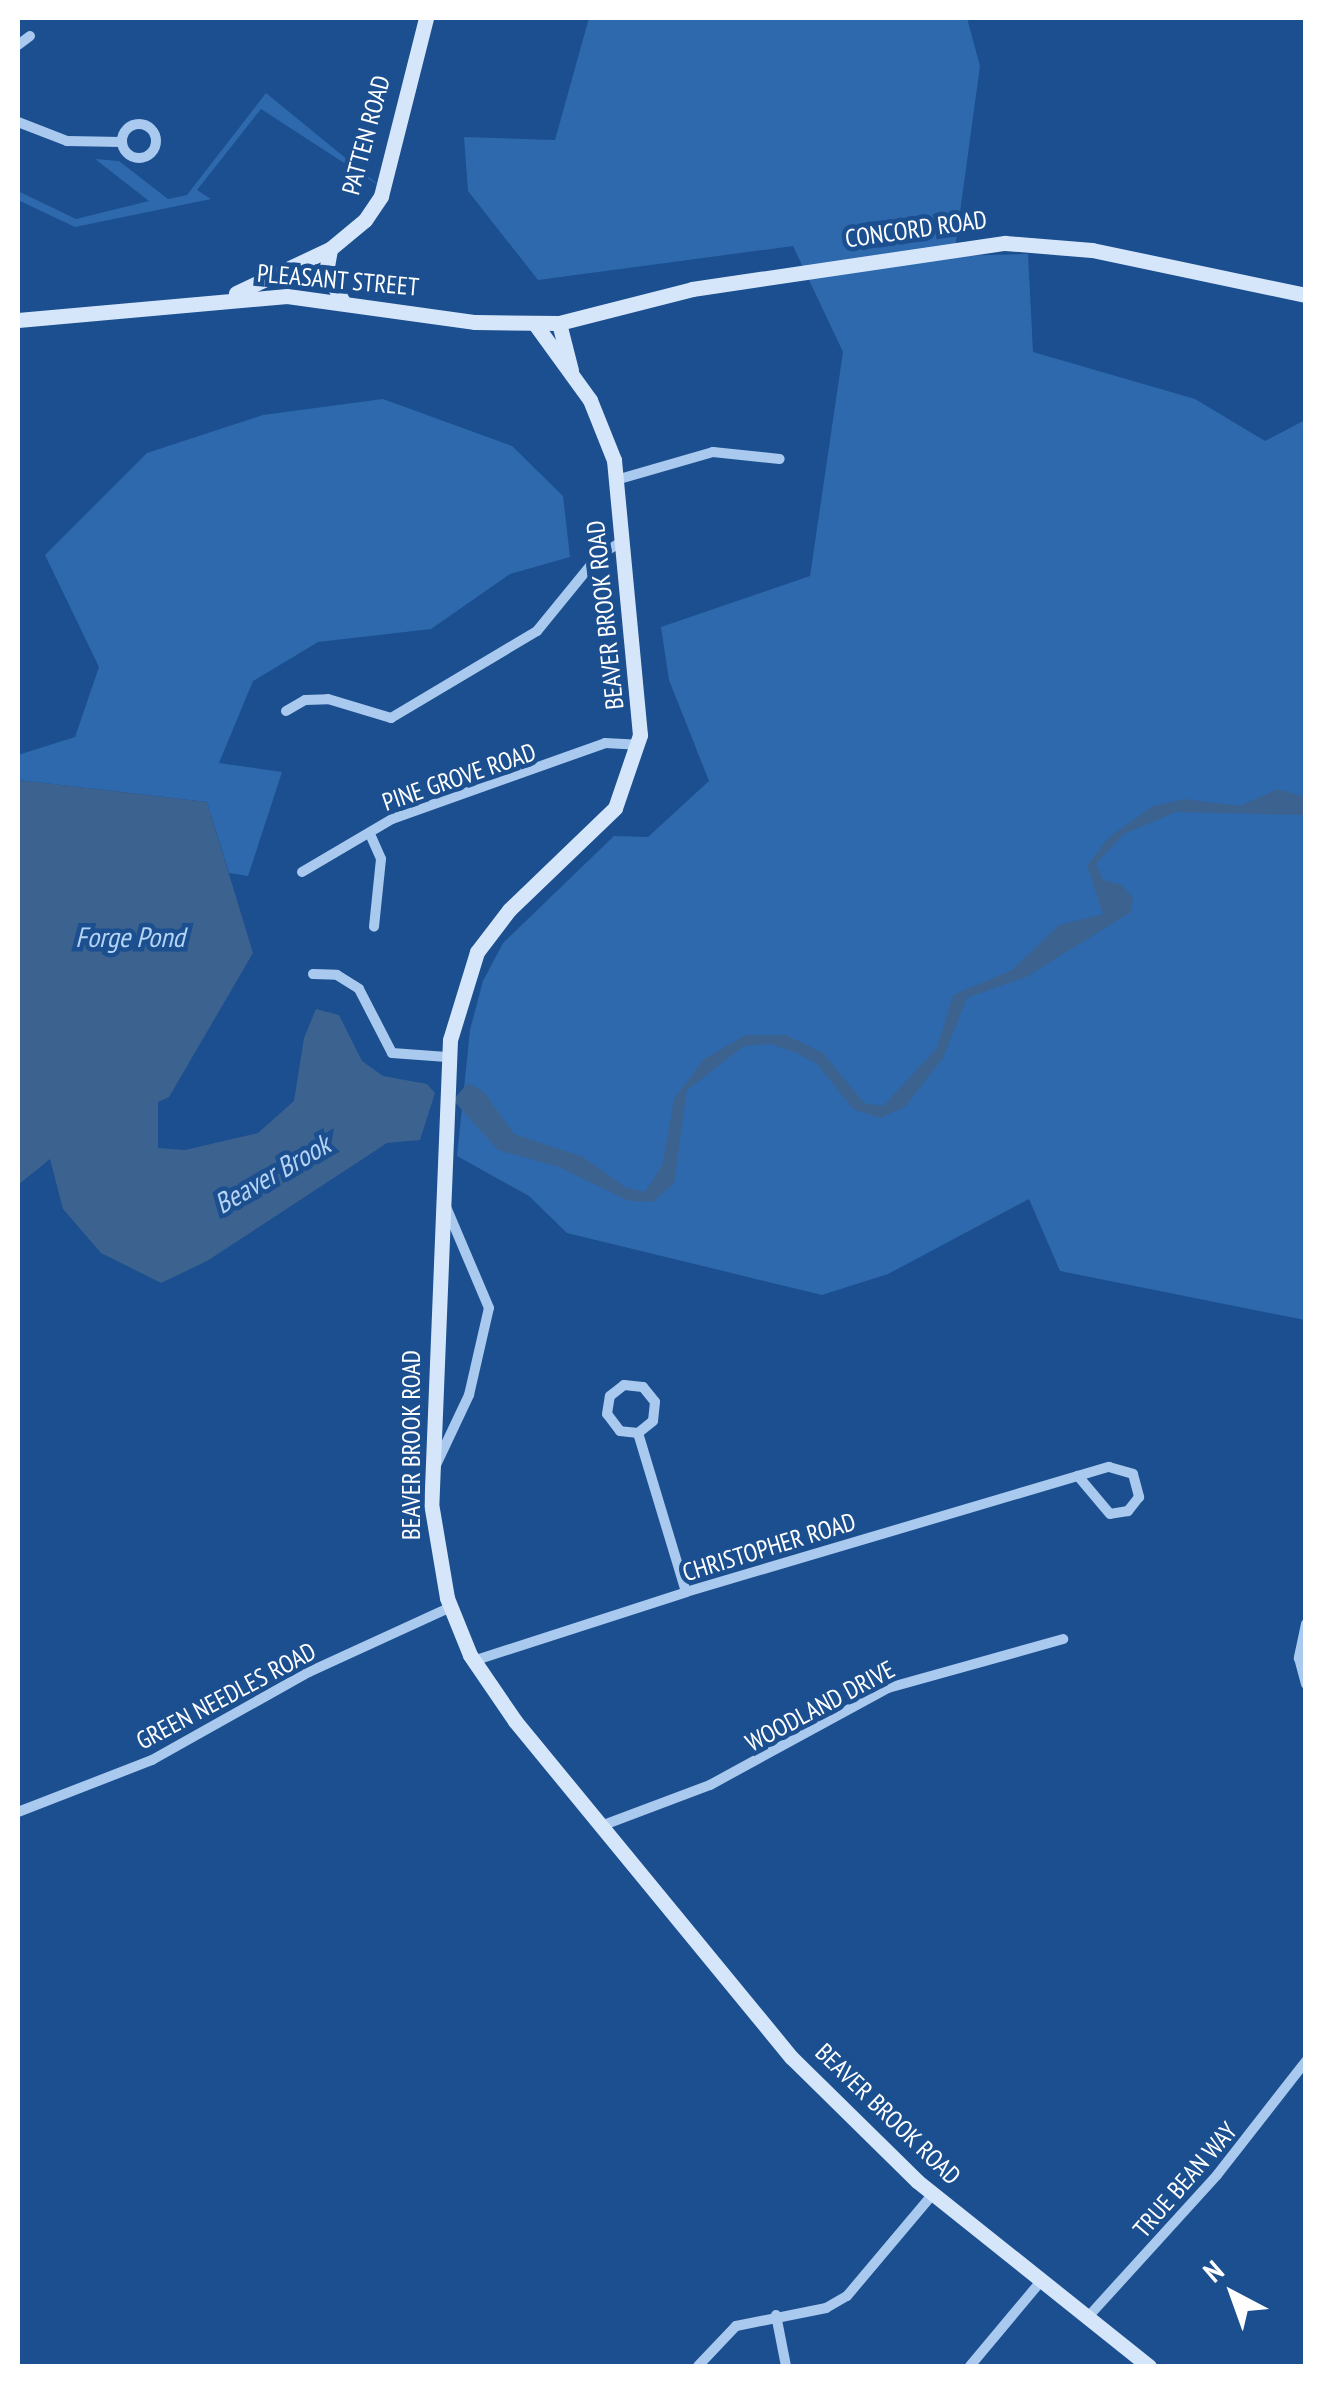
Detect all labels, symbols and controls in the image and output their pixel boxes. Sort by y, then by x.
street label: PATTEN ROAD [336,72,396,198]
street label: CONCORD ROAD [843,204,989,254]
street label: PLEASANT STREET [255,258,421,302]
street label: BEAVER BROOK ROAD [580,519,630,711]
street label: PINE GROVE ROAD [378,737,540,817]
water label: Forge Pond [75,920,185,954]
water label: Beaver Brook [208,1127,336,1221]
street label: BEAVER BROOK ROAD [396,1350,426,1540]
street label: CHRISTOPHER ROAD [679,1506,859,1588]
street label: GREEN NEEDLES ROAD [131,1636,321,1756]
street label: WOODLAND DRIVE [740,1654,900,1758]
street label: BEAVER BROOK ROAD [809,2037,967,2191]
street label: TRUE BEAN WAY [1127,2116,1243,2244]
north arrow [1183,2244,1283,2344]
text: N [1195,2252,1231,2290]

